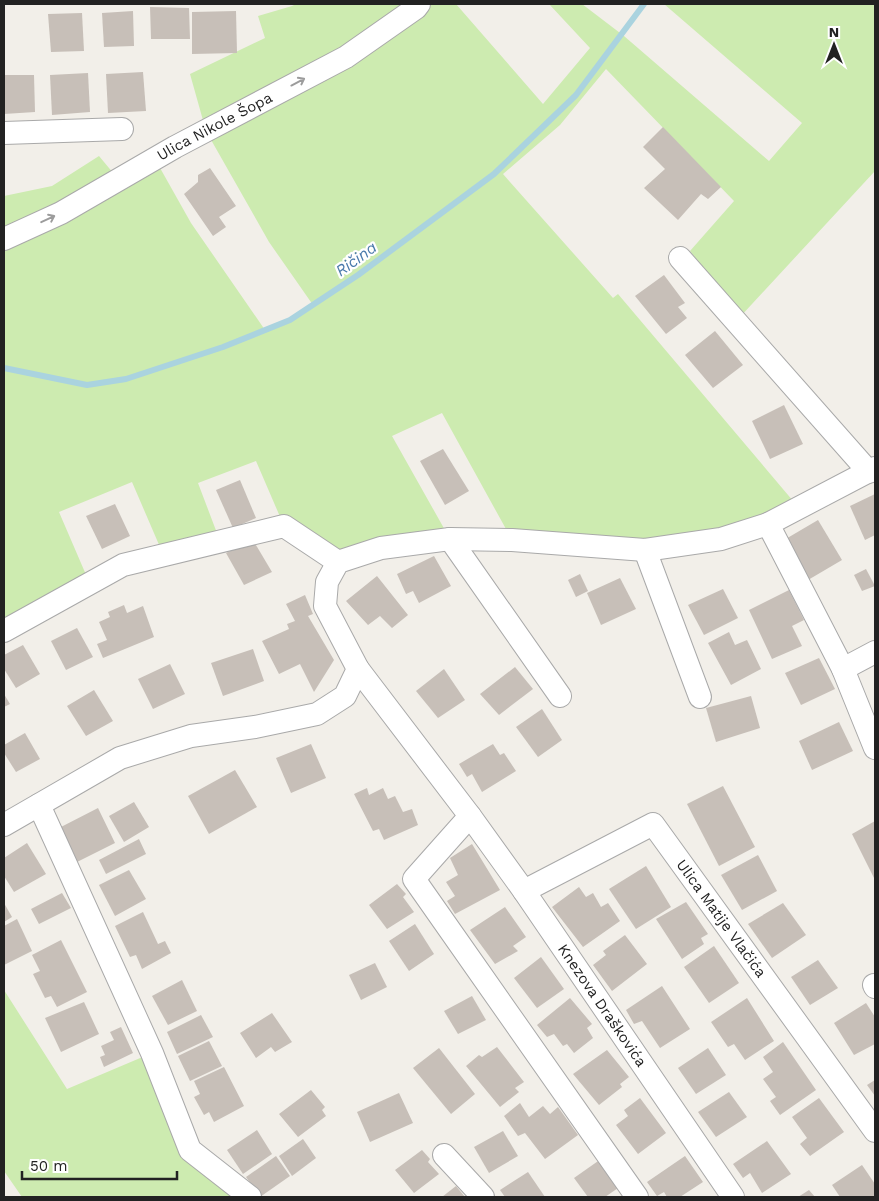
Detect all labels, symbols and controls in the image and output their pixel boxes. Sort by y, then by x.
north arrow [809,20,859,70]
text: N [829,24,839,40]
one-way arrow [290,77,305,86]
street label: Ulica Nikole Šopa [154,88,276,165]
one-way arrow [40,214,55,223]
water label: Ričina [332,238,380,280]
street label: Ulica Matije Vlačića [673,856,770,982]
street label: Knezova Draškovića [554,941,651,1071]
scale bar [22,1148,178,1180]
text: 50 m [30,1157,67,1175]

